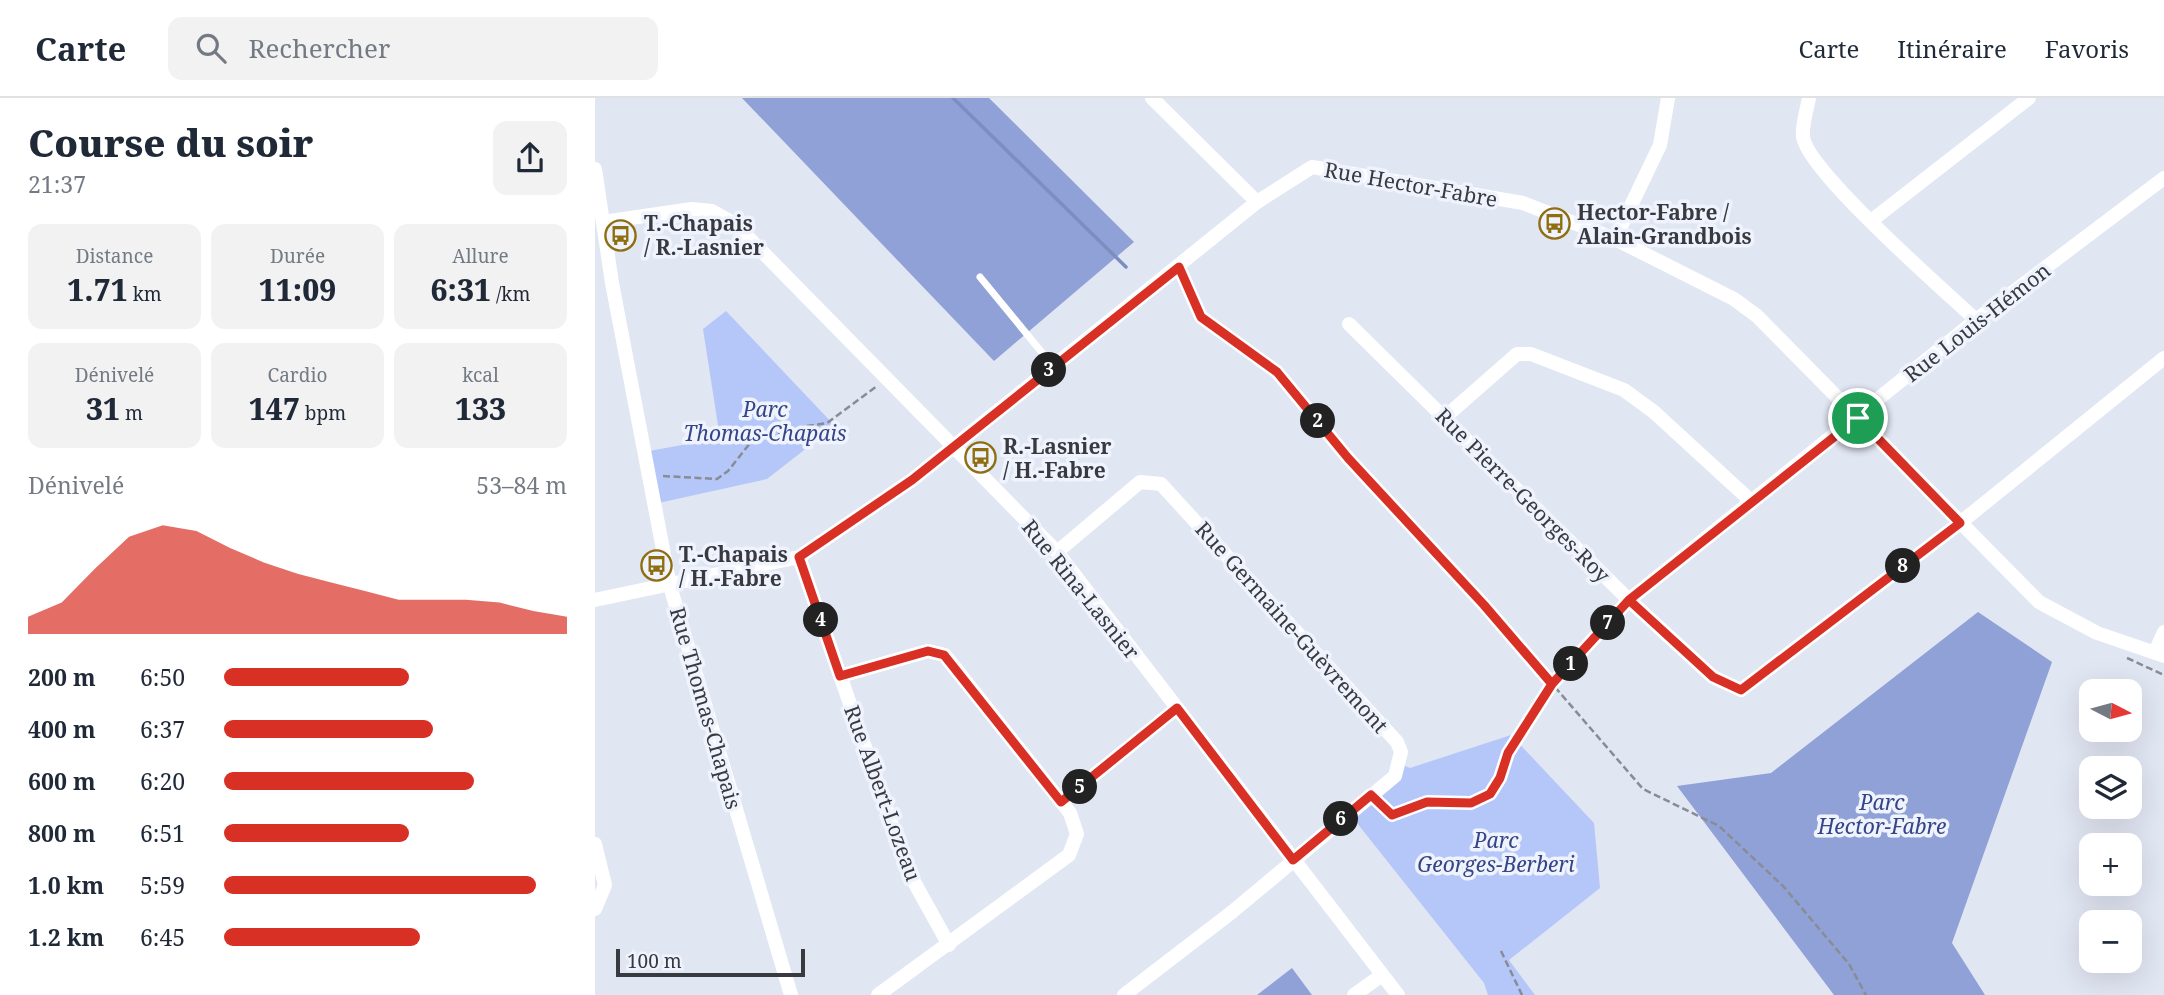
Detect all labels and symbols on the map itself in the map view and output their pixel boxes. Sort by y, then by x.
street label: Rue Hector-Fabre [1322,155,1500,213]
place label: Hector-Fabre / Alain-Grandbois [1577,198,1752,250]
bus stop icon: Hector-Fabre / Alain-Grandbois [1537,207,1571,241]
place label: T.-Chapais / R.-Lasnier [644,209,764,261]
bus stop icon: T.-Chapais / R.-Lasnier [604,218,638,252]
street label: Rue Louis-Hémon [1898,256,2056,388]
pin: 3 [1031,352,1067,388]
pin [1828,388,1888,448]
park label: Parc Thomas-Chapais [683,395,847,447]
street label: Rue Pierre-Georges-Roy [1430,402,1616,588]
pin: 2 [1301,404,1335,438]
place label: R.-Lasnier / H.-Fabre [1003,432,1111,484]
bus stop icon: R.-Lasnier / H.-Fabre [963,441,997,475]
street label: Rue Rina-Lasnier [1016,513,1146,665]
street label: Rue Germaine-Guèvremont [1189,515,1395,739]
place label: T.-Chapais / H.-Fabre [679,540,788,592]
pin: 8 [1885,548,1921,584]
bus stop icon: T.-Chapais / H.-Fabre [639,549,673,583]
pin: 4 [803,602,839,638]
street label: Rue Thomas-Chapais [664,604,748,812]
pin: 7 [1591,606,1625,640]
pin: 1 [1553,646,1588,682]
north arrow [2079,679,2142,742]
street label: Rue Albert-Lozeau [838,701,928,885]
pin: 5 [1063,770,1098,804]
park label: Parc Hector-Fabre [1817,788,1946,840]
pin: 6 [1323,802,1359,836]
park label: Parc Georges-Berberi [1417,826,1575,878]
scale bar [616,946,805,978]

